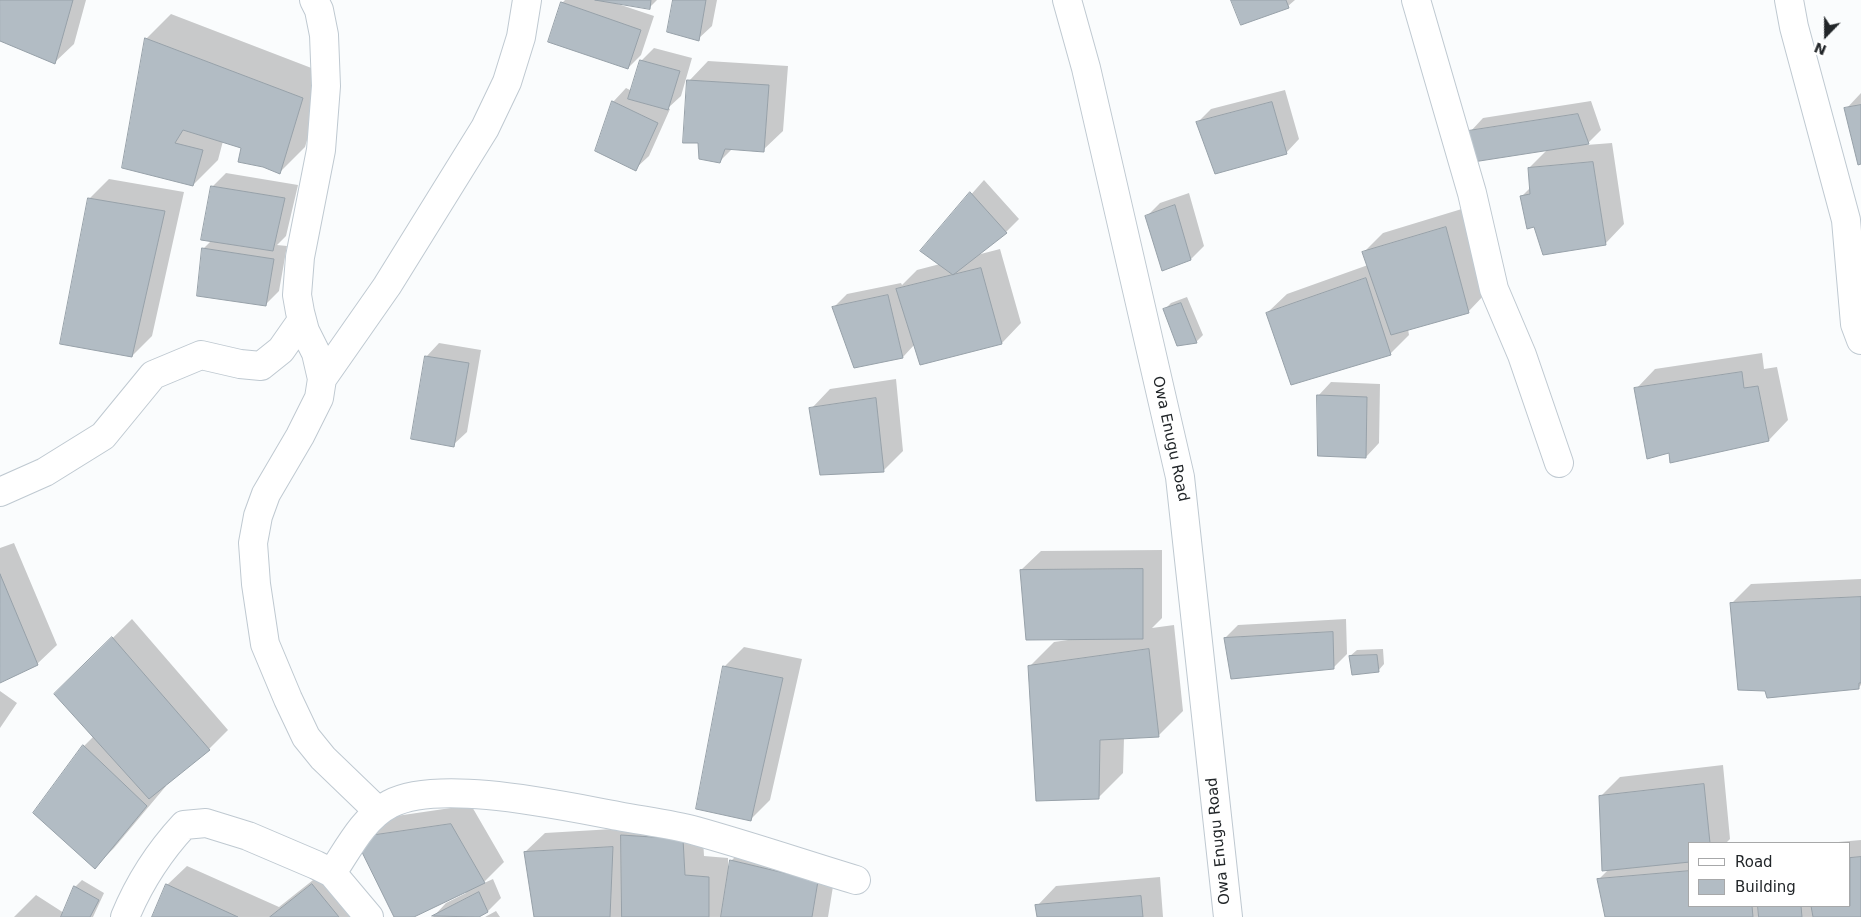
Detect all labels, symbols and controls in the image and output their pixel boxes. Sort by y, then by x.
north arrow [1801,10,1851,60]
text: N [1812,39,1829,59]
street label: Owa Enugu Road [1148,375,1192,503]
street label: Owa Enugu Road [1203,776,1235,906]
legend [1688,842,1851,907]
text: Road [1735,853,1773,871]
text: Building [1735,878,1796,896]

